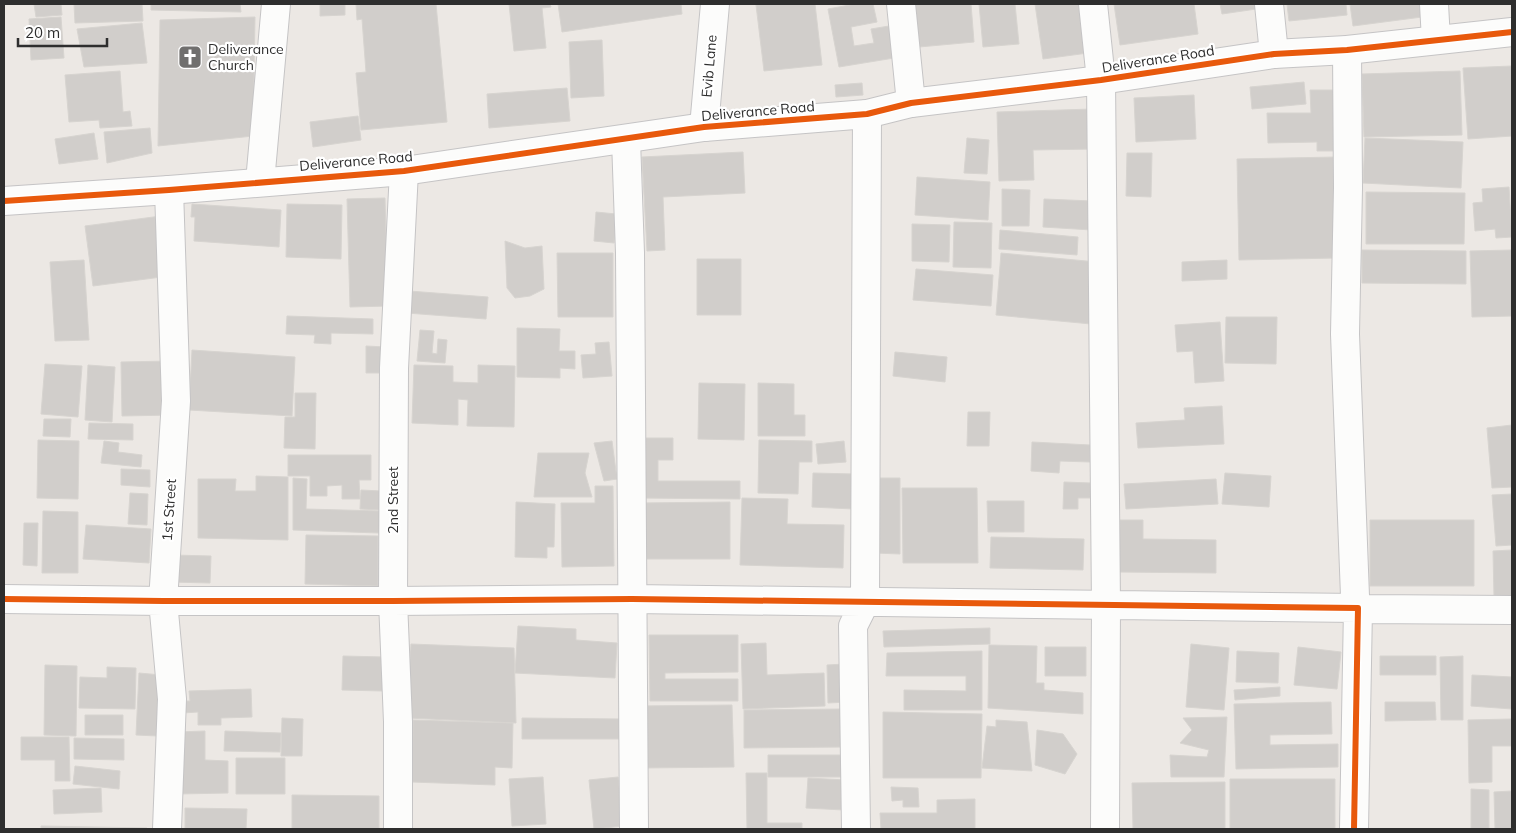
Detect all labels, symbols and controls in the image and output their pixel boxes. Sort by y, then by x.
scale bar [18,15,106,47]
text: 20 m [25,23,60,42]
street label: Evib Lane [697,34,721,98]
place label: Deliverance Church [208,40,284,74]
street label: Deliverance Road [1100,41,1216,77]
church icon: Deliverance Church [177,44,203,70]
street label: Deliverance Road [701,97,815,125]
street label: Deliverance Road [299,147,413,175]
street label: 2nd Street [384,466,402,534]
street label: 1st Street [158,478,180,542]

